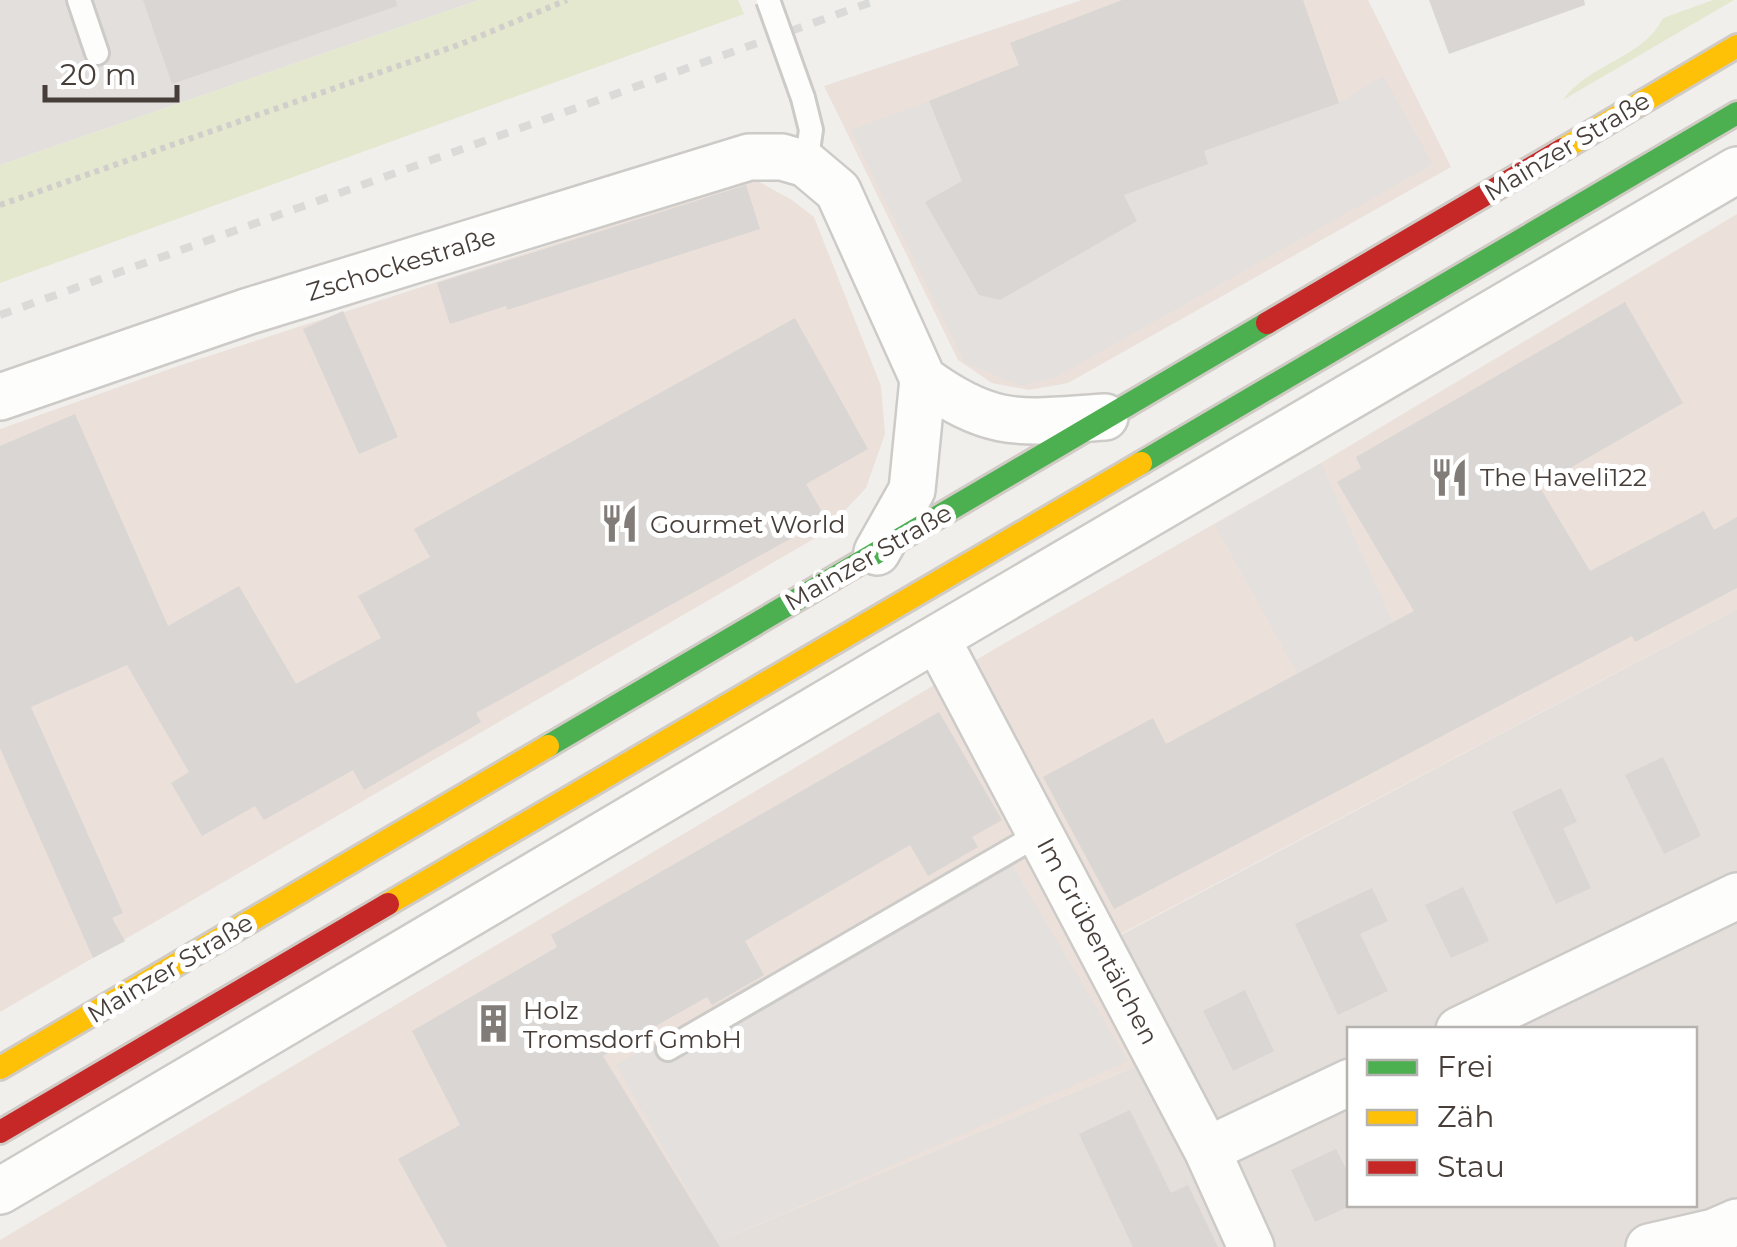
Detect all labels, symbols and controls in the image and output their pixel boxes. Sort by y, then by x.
scale bar [45,40,178,102]
text: 20 m [60,56,137,93]
street label: Mainzer Straße [1479,85,1655,207]
street label: Zschockestraße [303,221,499,307]
restaurant icon: The Haveli122 [1429,456,1471,498]
place label: The Haveli122 [1480,462,1647,492]
street label: Mainzer Straße [779,497,957,617]
restaurant icon: Gourmet World [599,503,641,545]
place label: Gourmet World [650,509,846,539]
street label: Im Grübentälchen [1031,833,1165,1049]
street label: Mainzer Straße [82,907,258,1029]
place label: Holz Tromsdorf GmbH [523,995,742,1054]
building icon: Holz Tromsdorf GmbH [472,1003,514,1045]
legend [1347,1027,1697,1207]
text: Frei [1437,1048,1494,1085]
text: Zäh [1437,1098,1495,1135]
text: Stau [1437,1148,1505,1185]

